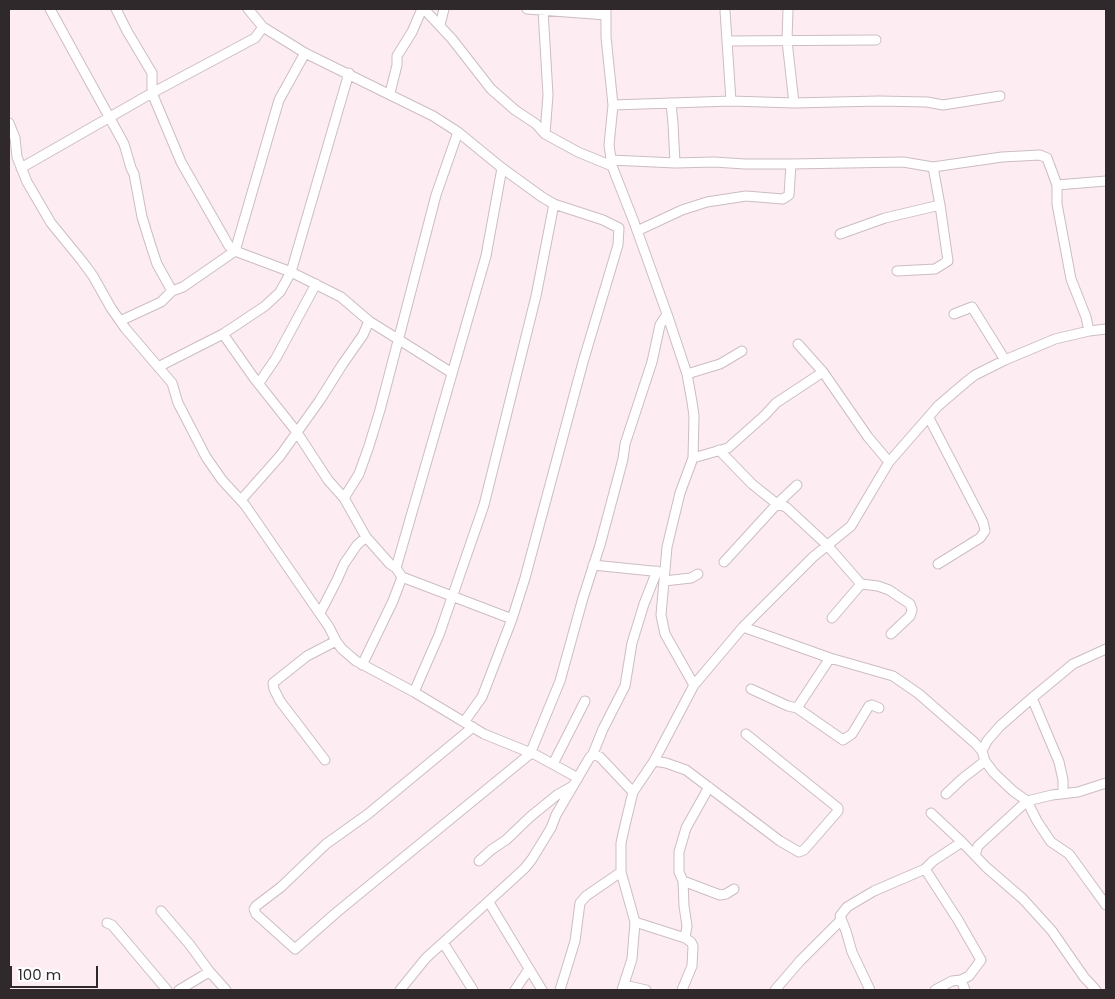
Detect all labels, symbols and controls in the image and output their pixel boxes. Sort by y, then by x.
scale bar [12,956,100,988]
text: 100 m [18,964,61,985]

